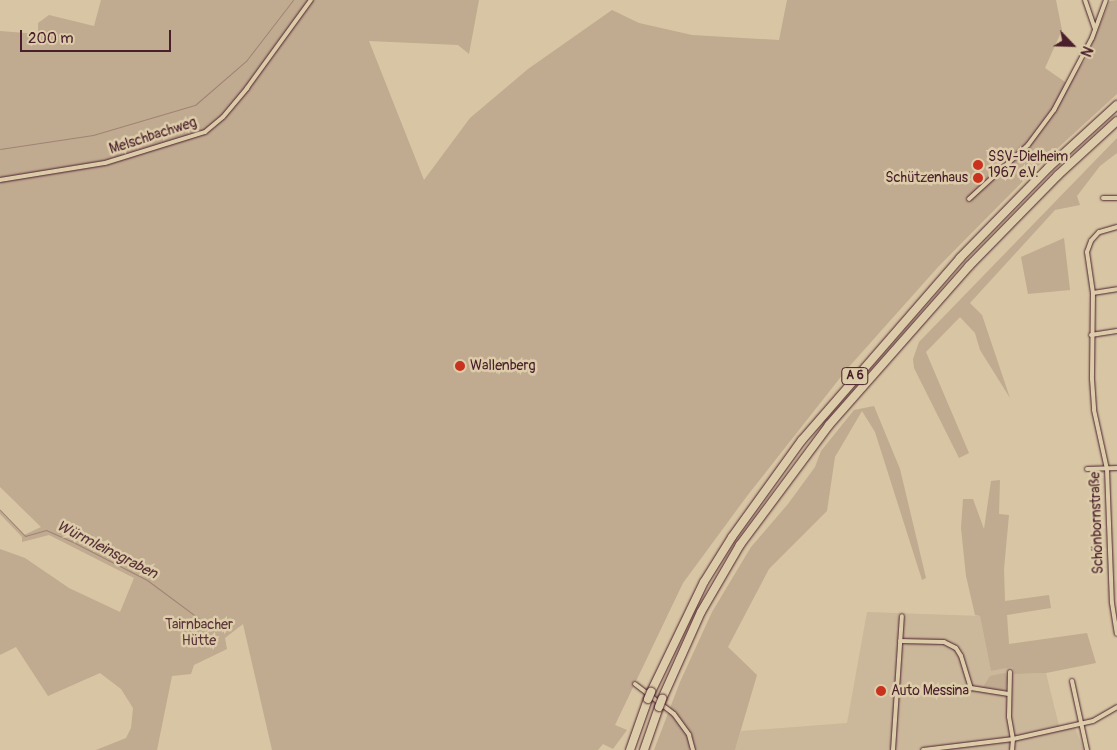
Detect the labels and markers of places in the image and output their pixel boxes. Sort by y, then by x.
place label: SSV-Dielheim 1967 e.V. [988,149,1068,182]
marker: SSV-Dielheim 1967 e.V. [972,159,984,171]
place label: Schützenhaus [885,170,968,186]
marker: Schützenhaus [972,172,984,184]
place label: Wallenberg [470,358,535,374]
marker: Wallenberg [454,360,466,372]
place label: Auto Messina [891,683,969,699]
marker: Auto Messina [875,685,887,697]

